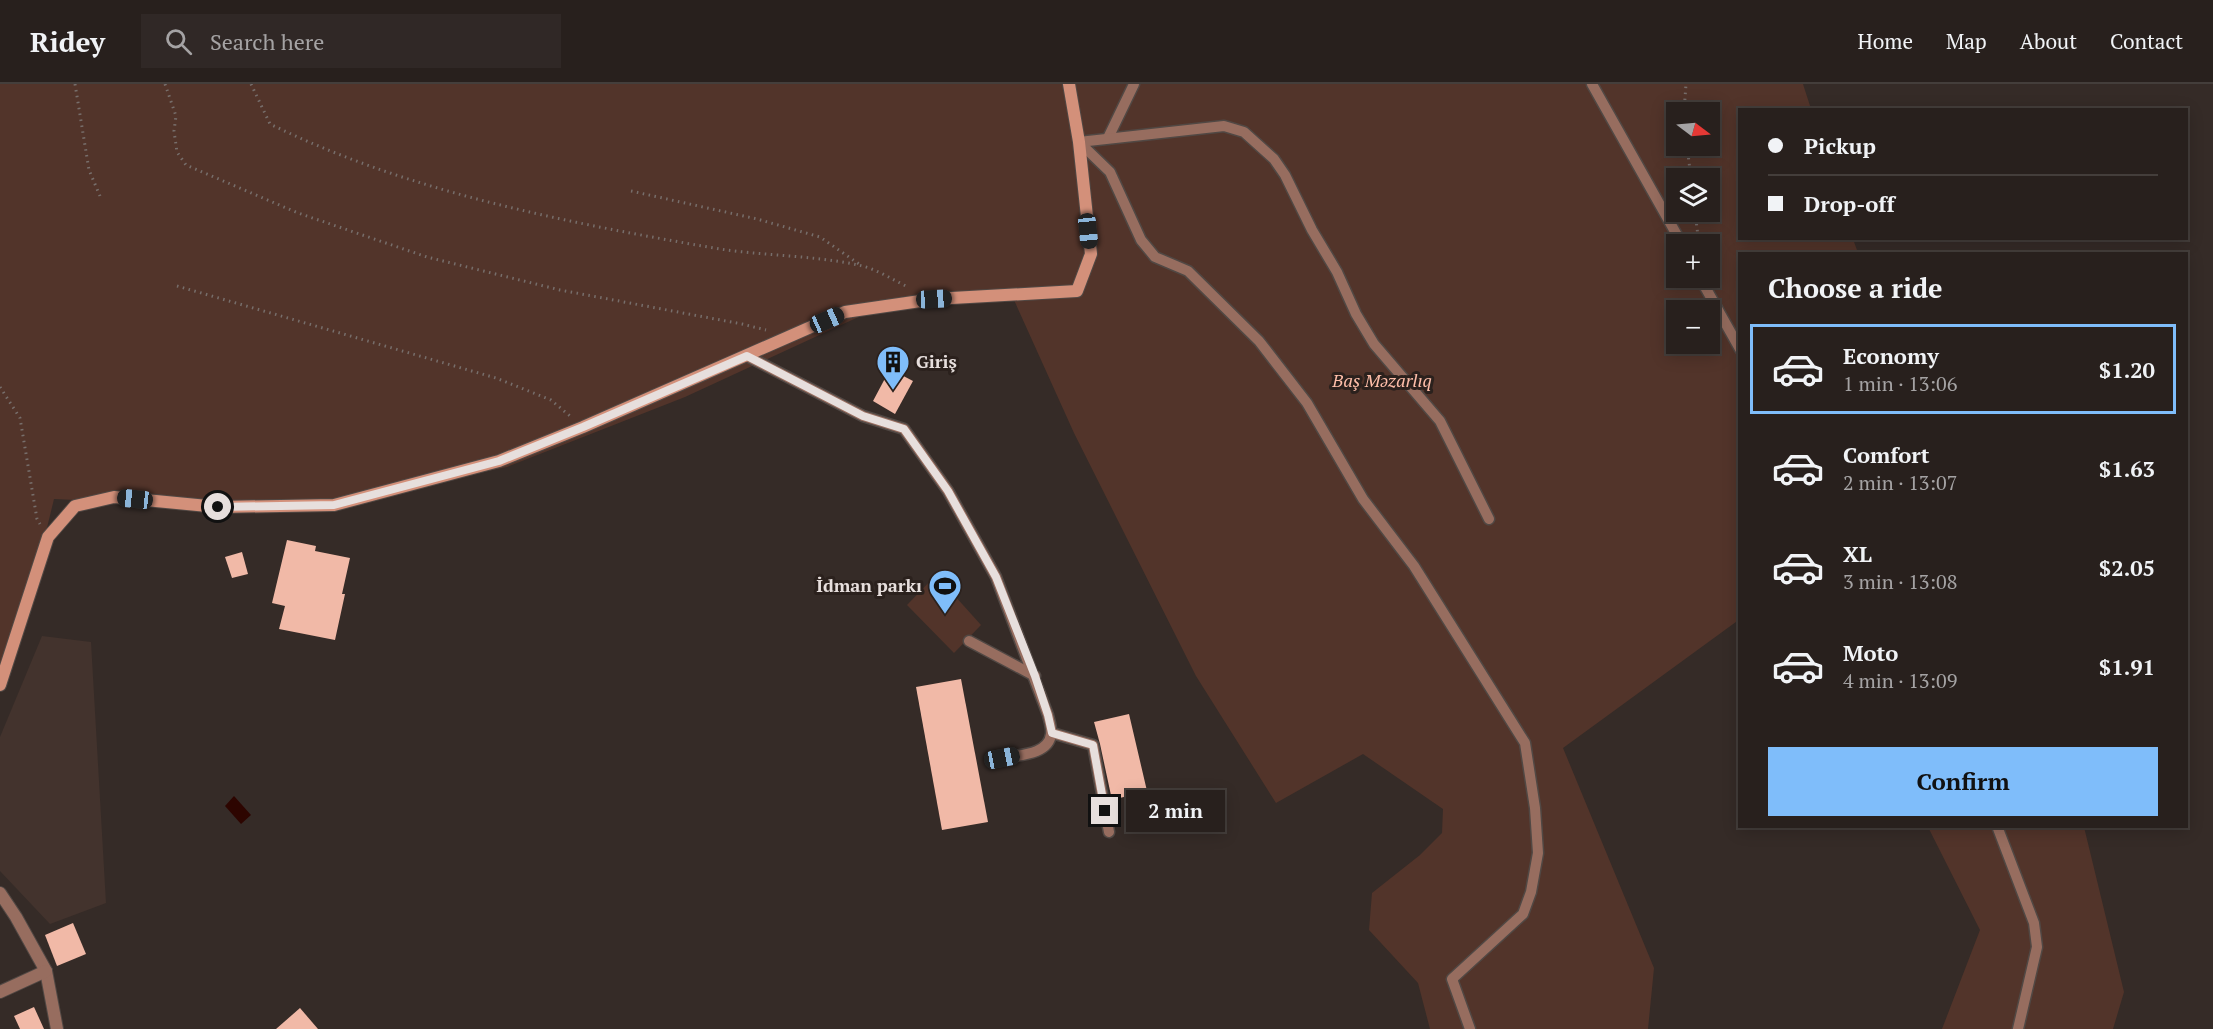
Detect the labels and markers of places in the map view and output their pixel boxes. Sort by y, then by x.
building icon: Giriş [875,344,911,391]
place label: Giriş [916,349,957,373]
sports icon: İdman parkı [927,568,963,615]
place label: İdman parkı [816,573,922,597]

